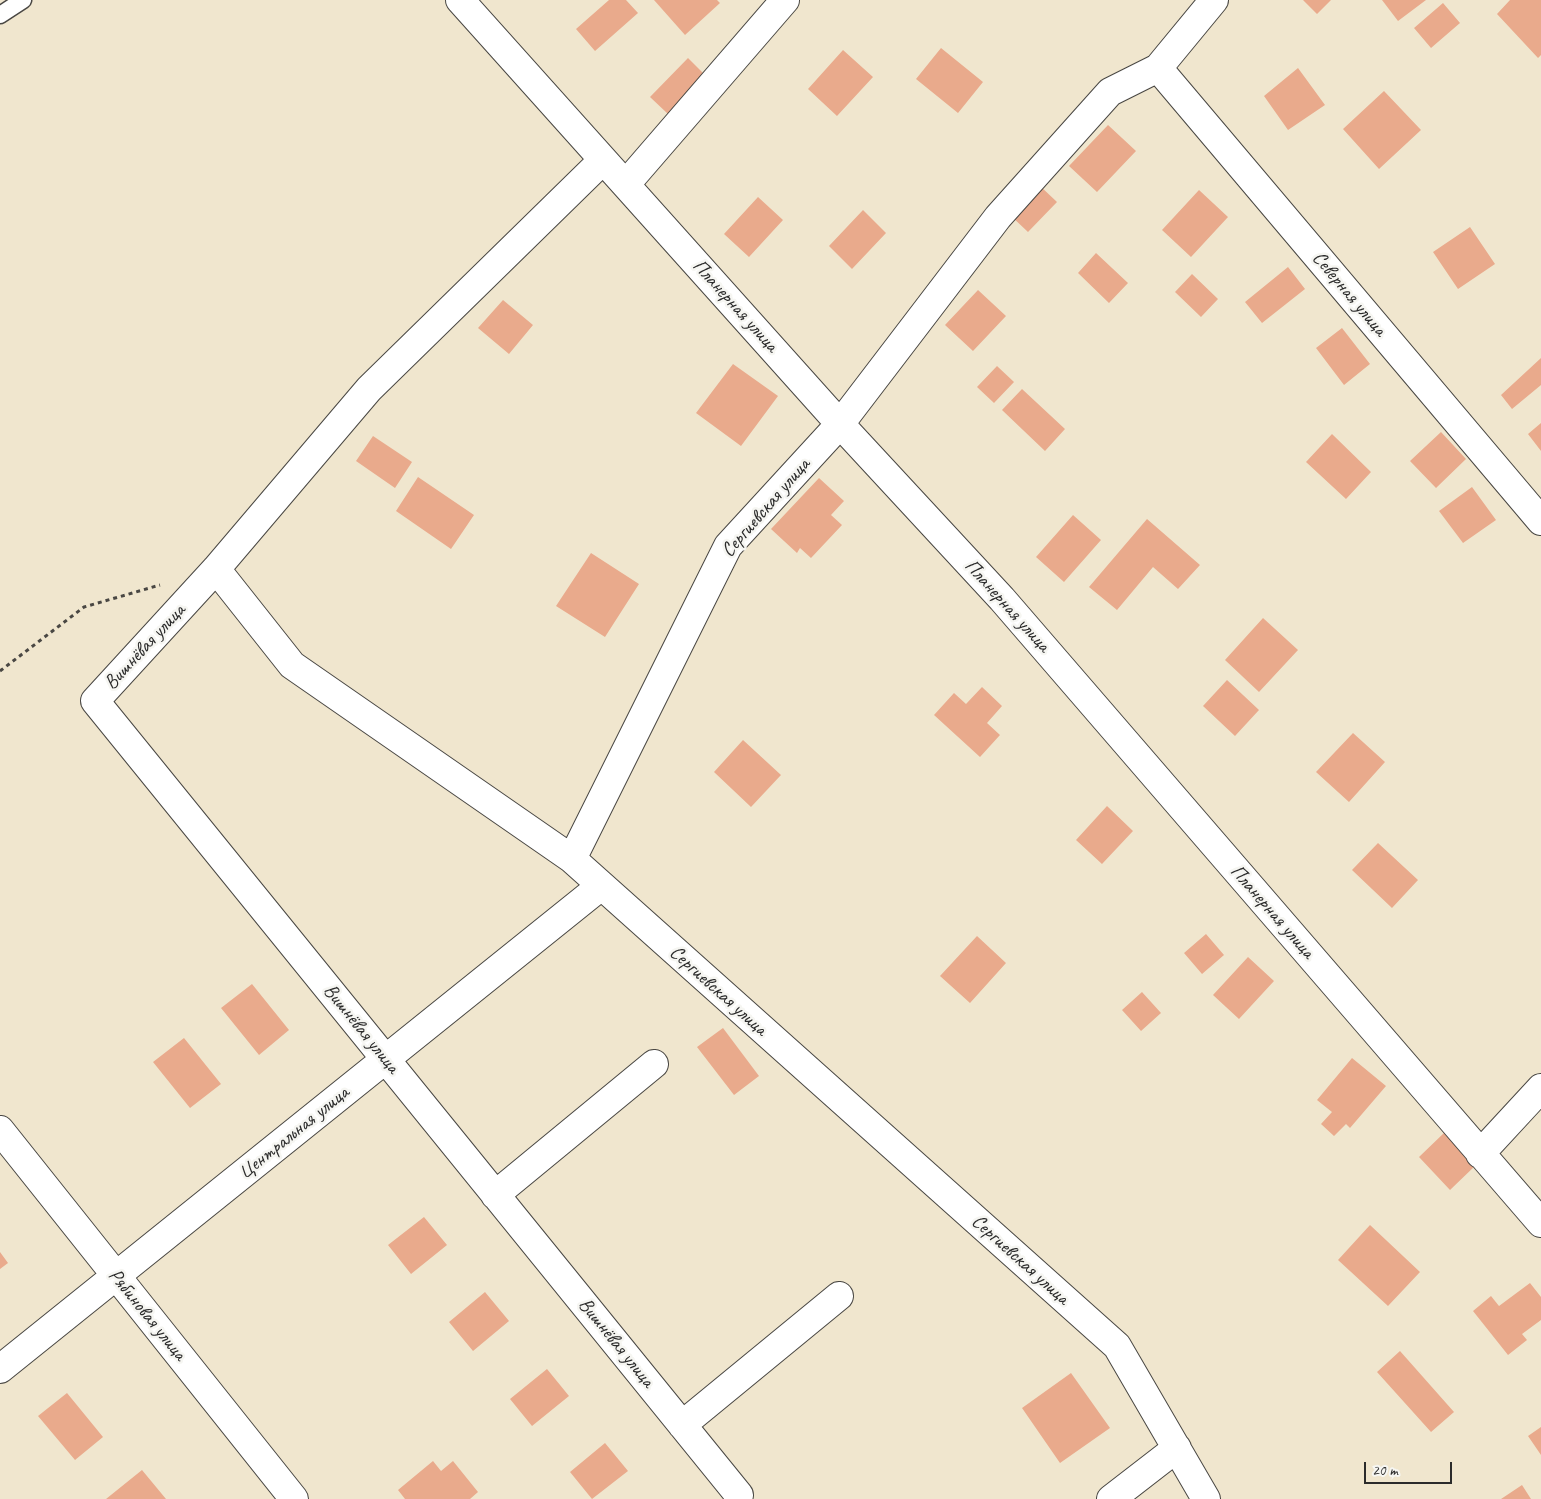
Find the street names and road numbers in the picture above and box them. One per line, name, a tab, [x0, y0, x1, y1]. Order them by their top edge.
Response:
street label: Северная улица	[1307, 247, 1391, 341]
street label: Планерная улица	[687, 255, 783, 357]
street label: Сергиевская улица	[716, 454, 816, 562]
street label: Планерная улица	[959, 555, 1055, 657]
street label: Вишнёвая улица	[99, 599, 191, 695]
street label: Планерная улица	[1225, 860, 1319, 964]
street label: Сергиевская улица	[664, 941, 772, 1041]
street label: Вишнёвая улица	[318, 979, 404, 1079]
street label: Центральная улица	[234, 1081, 354, 1185]
street label: Сергиевская улица	[966, 1210, 1074, 1310]
street label: Рябиновая улица	[103, 1264, 191, 1366]
street label: Вишнёвая улица	[573, 1293, 659, 1393]

